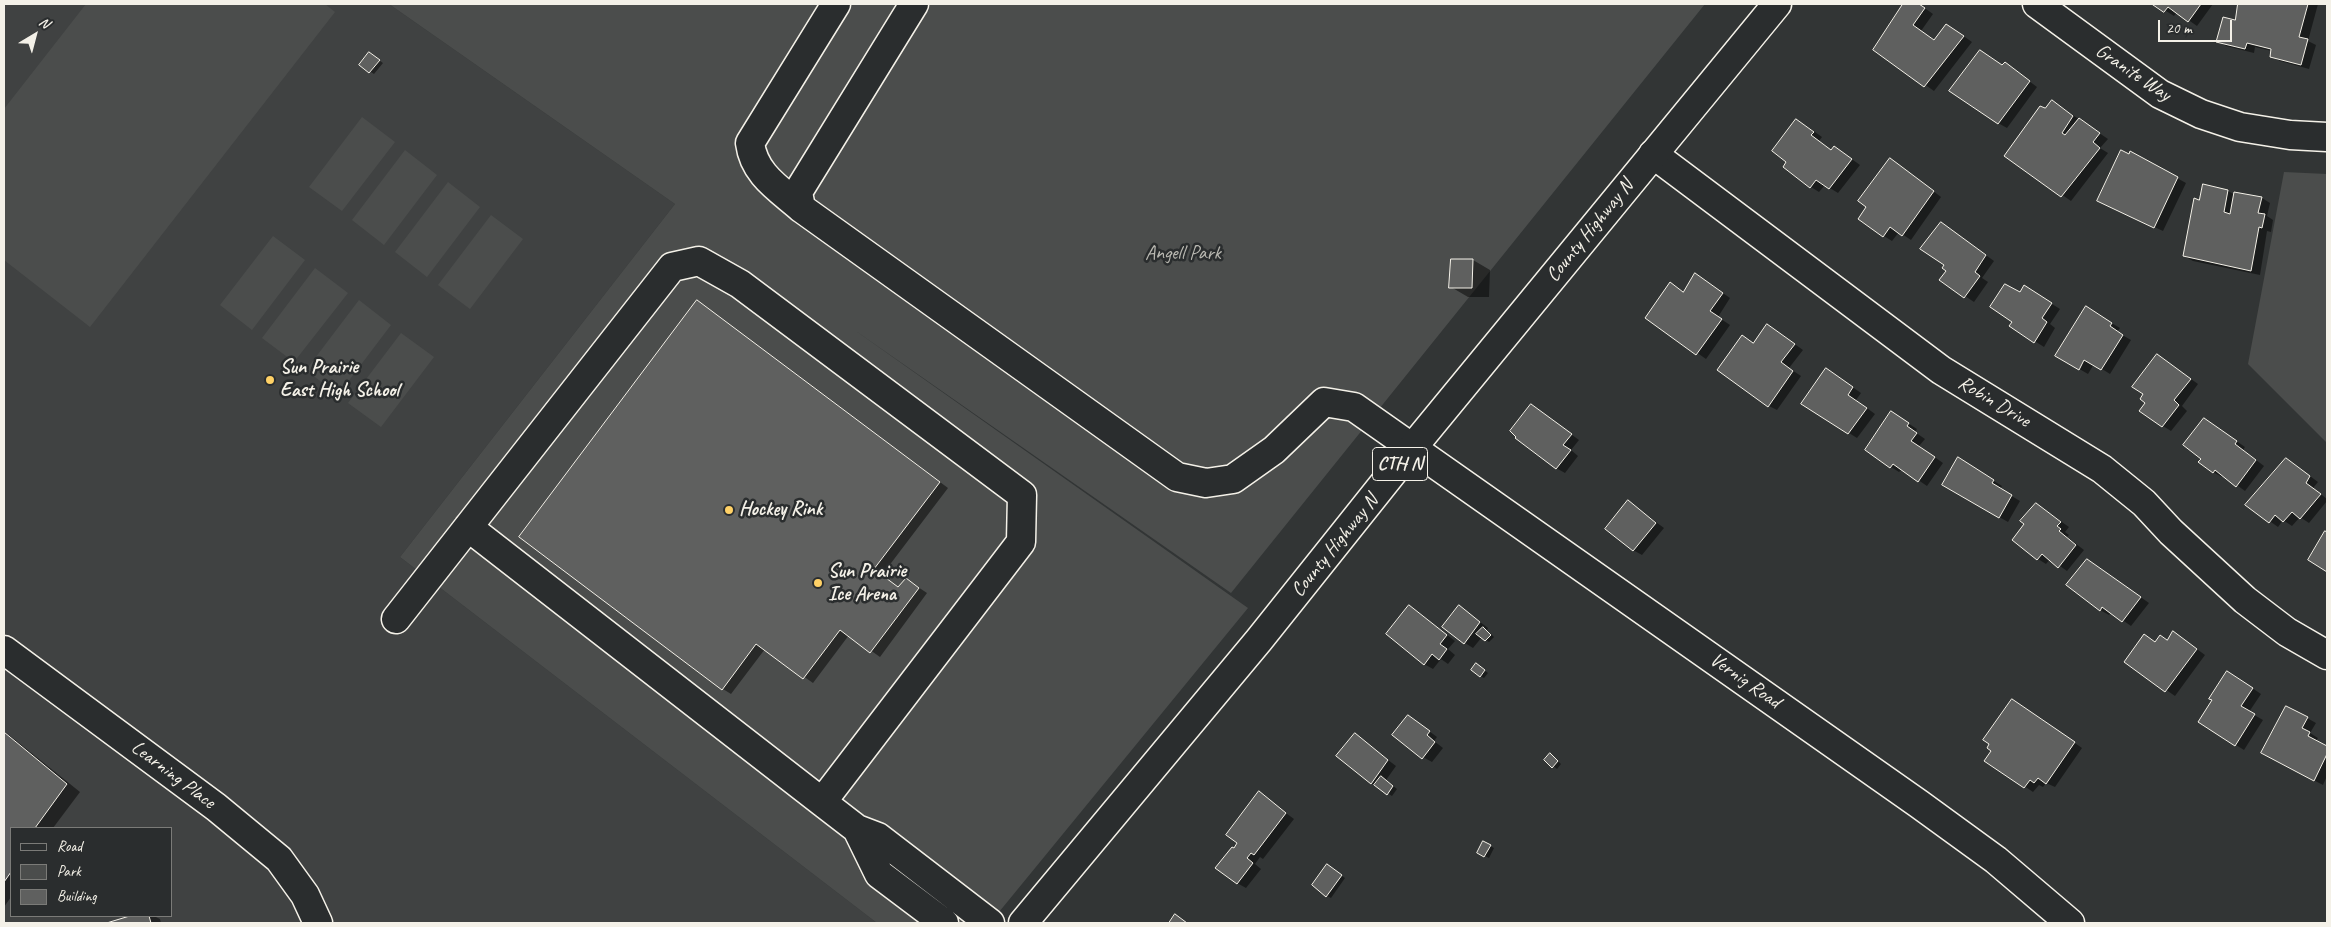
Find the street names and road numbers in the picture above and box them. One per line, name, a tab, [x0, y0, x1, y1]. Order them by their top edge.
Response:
street label: Granite Way	[2091, 39, 2175, 107]
street label: County Highway N	[1541, 175, 1639, 287]
street label: Robin Drive	[1954, 371, 2034, 433]
road number: CTH N	[1372, 448, 1428, 480]
street label: County Highway N	[1286, 490, 1384, 602]
street label: Vernig Road	[1705, 648, 1785, 714]
street label: Learning Place	[126, 736, 220, 814]

